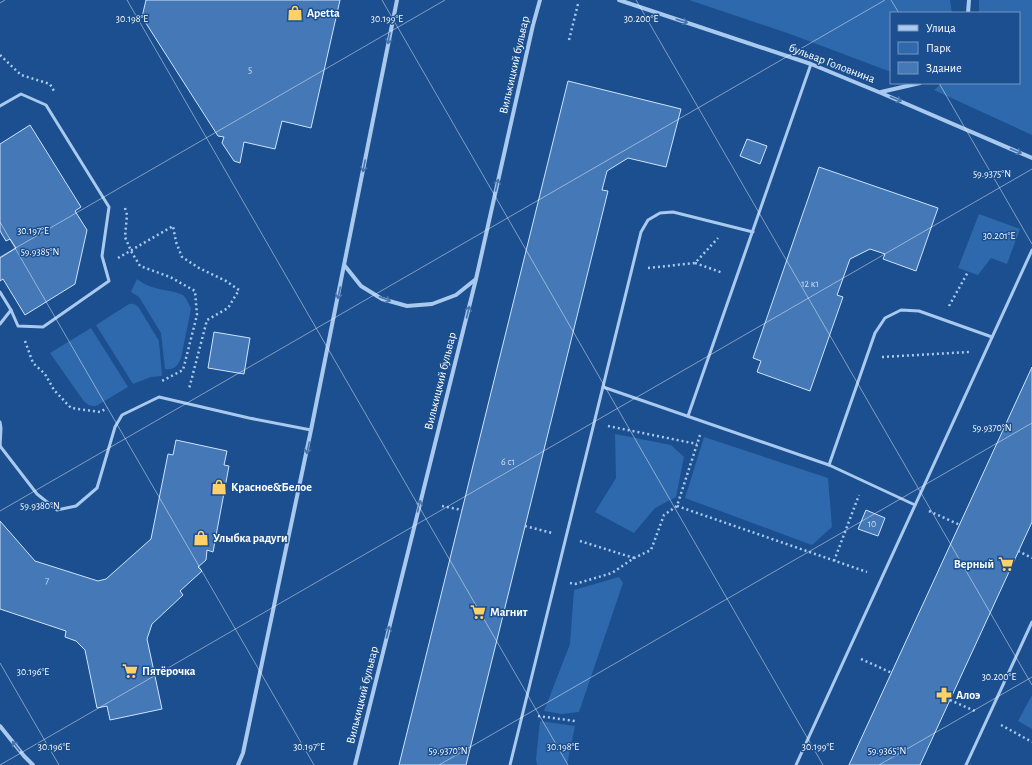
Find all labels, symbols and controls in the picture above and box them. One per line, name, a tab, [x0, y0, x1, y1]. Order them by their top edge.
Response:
shop icon: Apetta	[286, 4, 304, 22]
place label: Apetta	[307, 7, 340, 19]
legend	[890, 12, 1020, 84]
text: 30.198°E	[116, 14, 148, 24]
text: 30.199°E	[371, 14, 403, 24]
text: 30.200°E	[624, 14, 658, 24]
street label: Вилькицкий бульвар	[497, 15, 532, 115]
one-way arrow	[676, 18, 689, 25]
text: Улица	[926, 22, 956, 34]
one-way arrow	[385, 31, 393, 44]
street label: бульвар Головнина	[787, 41, 877, 86]
text: Парк	[926, 42, 951, 54]
text: Здание	[926, 62, 962, 74]
house number: 5	[248, 65, 252, 75]
one-way arrow	[890, 96, 902, 104]
one-way arrow	[1009, 147, 1021, 155]
one-way arrow	[360, 159, 368, 172]
text: 59.9375°N	[973, 169, 1011, 179]
one-way arrow	[494, 179, 501, 192]
text: 30.197°E	[17, 226, 49, 236]
text: 30.201°E	[983, 231, 1016, 241]
text: 59.9385°N	[21, 247, 59, 257]
house number: 12 к1	[801, 279, 819, 289]
one-way arrow	[334, 287, 342, 300]
one-way arrow	[378, 296, 390, 304]
one-way arrow	[464, 306, 472, 319]
street label: Вилькицкий бульвар	[422, 331, 459, 431]
text: 59.9370°N	[972, 423, 1012, 433]
one-way arrow	[303, 441, 311, 454]
house number: 6 с1	[501, 457, 515, 467]
shop icon: Красное&Белое	[210, 478, 228, 496]
place label: Красное&Белое	[231, 481, 312, 493]
one-way arrow	[416, 500, 424, 513]
text: 59.9380°N	[20, 501, 60, 511]
house number: 10	[868, 519, 876, 529]
shop icon: Улыбка радуги	[192, 529, 210, 547]
place label: Улыбка радуги	[213, 532, 288, 545]
supermarket icon: Верный	[997, 555, 1015, 573]
place label: Верный	[954, 558, 994, 570]
house number: 7	[45, 576, 49, 586]
supermarket icon: Магнит	[469, 603, 487, 621]
place label: Магнит	[490, 606, 528, 618]
one-way arrow	[384, 626, 392, 639]
street label: Вилькицкий бульвар	[344, 645, 381, 745]
supermarket icon: Пятёрочка	[121, 662, 139, 680]
place label: Пятёрочка	[142, 665, 196, 677]
text: 30.196°E	[17, 667, 49, 677]
text: 30.200°E	[982, 672, 1016, 682]
pharmacy icon: Алоэ	[935, 686, 953, 704]
place label: Алоэ	[956, 689, 980, 701]
one-way arrow	[12, 741, 20, 752]
text: 30.196°E	[38, 742, 70, 752]
text: 30.197°E	[293, 742, 325, 752]
text: 30.198°E	[547, 742, 579, 752]
text: 30.199°E	[802, 742, 834, 752]
text: 59.9370°N	[428, 746, 468, 756]
text: 59.9365°N	[868, 746, 906, 756]

